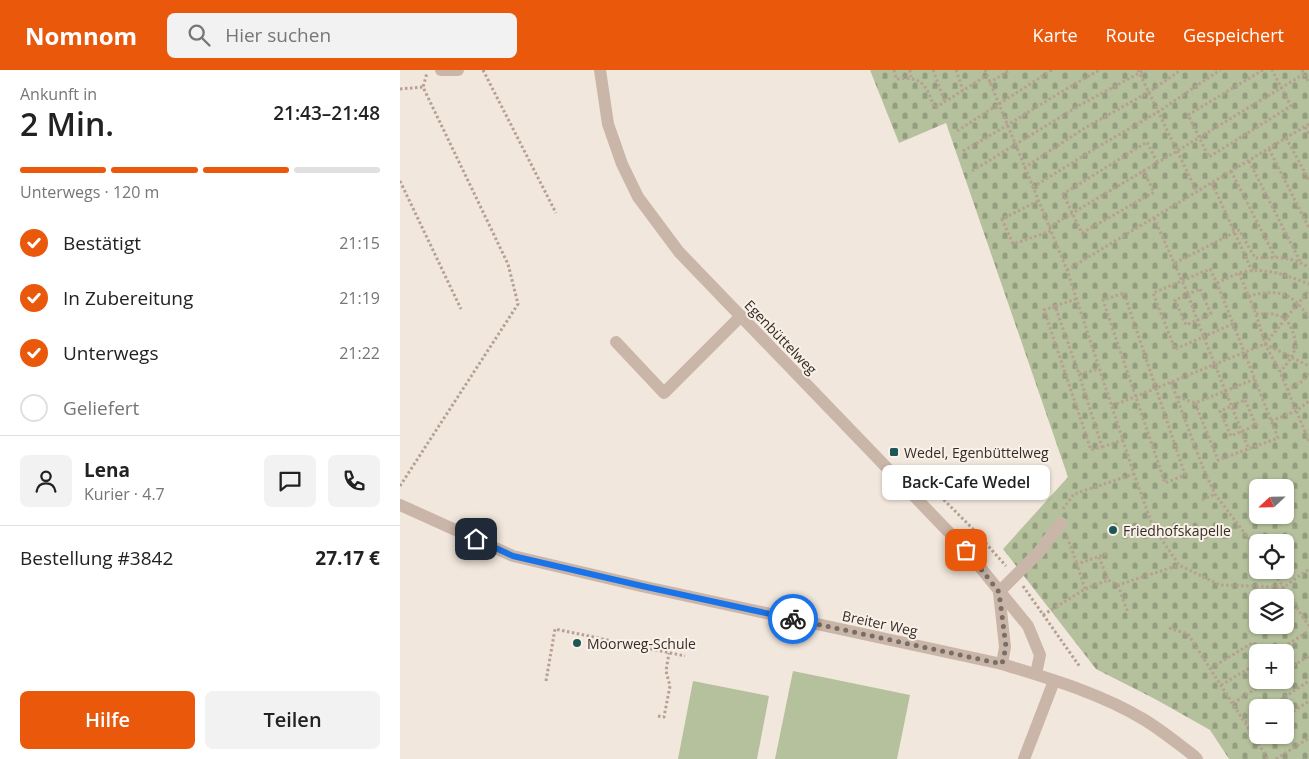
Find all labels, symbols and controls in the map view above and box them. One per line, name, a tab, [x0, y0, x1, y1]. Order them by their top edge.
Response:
search box	[167, 13, 517, 58]
text: Nomnom	[25, 19, 137, 52]
icon: search	[185, 21, 213, 49]
text: Hier suchen	[225, 22, 331, 48]
text: Karte	[1033, 23, 1078, 47]
text: Route	[1106, 23, 1155, 47]
text: Gespeichert	[1183, 23, 1284, 47]
text: Ankunft in	[20, 83, 97, 105]
text: 21:43–21:48	[273, 100, 380, 126]
text: 2 Min.	[20, 102, 114, 145]
text: Unterwegs · 120 m	[20, 181, 159, 203]
icon: check	[20, 229, 48, 257]
text: Bestätigt	[63, 230, 141, 256]
text: 21:15	[339, 232, 380, 254]
icon: check	[20, 284, 48, 312]
text: In Zubereitung	[63, 285, 193, 311]
text: 21:19	[339, 287, 380, 309]
street label: Egenbüttelweg	[741, 296, 822, 379]
icon: check	[20, 339, 48, 367]
text: Unterwegs	[63, 340, 158, 366]
text: 21:22	[339, 342, 380, 364]
text: Geliefert	[63, 395, 139, 421]
place label: Wedel, Egenbüttelweg	[904, 443, 1049, 462]
marker: Wedel, Egenbüttelweg	[888, 446, 900, 458]
button: person	[20, 455, 72, 507]
button: chat	[264, 455, 316, 507]
button: phone	[328, 455, 380, 507]
text: Lena	[84, 457, 130, 483]
callout: Back-Cafe Wedel	[882, 465, 1050, 500]
text: Back-Cafe Wedel	[902, 471, 1030, 493]
north arrow	[1249, 479, 1294, 524]
map controls	[1249, 479, 1294, 744]
text: Kurier · 4.7	[84, 483, 165, 505]
pin	[455, 518, 497, 560]
place label: Friedhofskapelle	[1123, 521, 1231, 540]
marker: Friedhofskapelle	[1107, 524, 1119, 536]
icon: home	[462, 525, 490, 553]
pin	[945, 529, 987, 571]
button: locate	[1249, 534, 1294, 579]
icon: bag	[952, 536, 980, 564]
text: Bestellung #3842	[20, 545, 173, 571]
text: 27.17 €	[315, 545, 380, 571]
button: layers	[1249, 589, 1294, 634]
courier	[768, 594, 818, 644]
icon: bike	[779, 605, 807, 633]
street label: Breiter Weg	[840, 606, 920, 640]
place label: Moorweg-Schule	[587, 634, 696, 653]
marker: Moorweg-Schule	[571, 637, 583, 649]
button: +	[1249, 644, 1294, 689]
button: Hilfe	[20, 691, 195, 749]
button: Teilen	[205, 691, 380, 749]
button: −	[1249, 699, 1294, 744]

